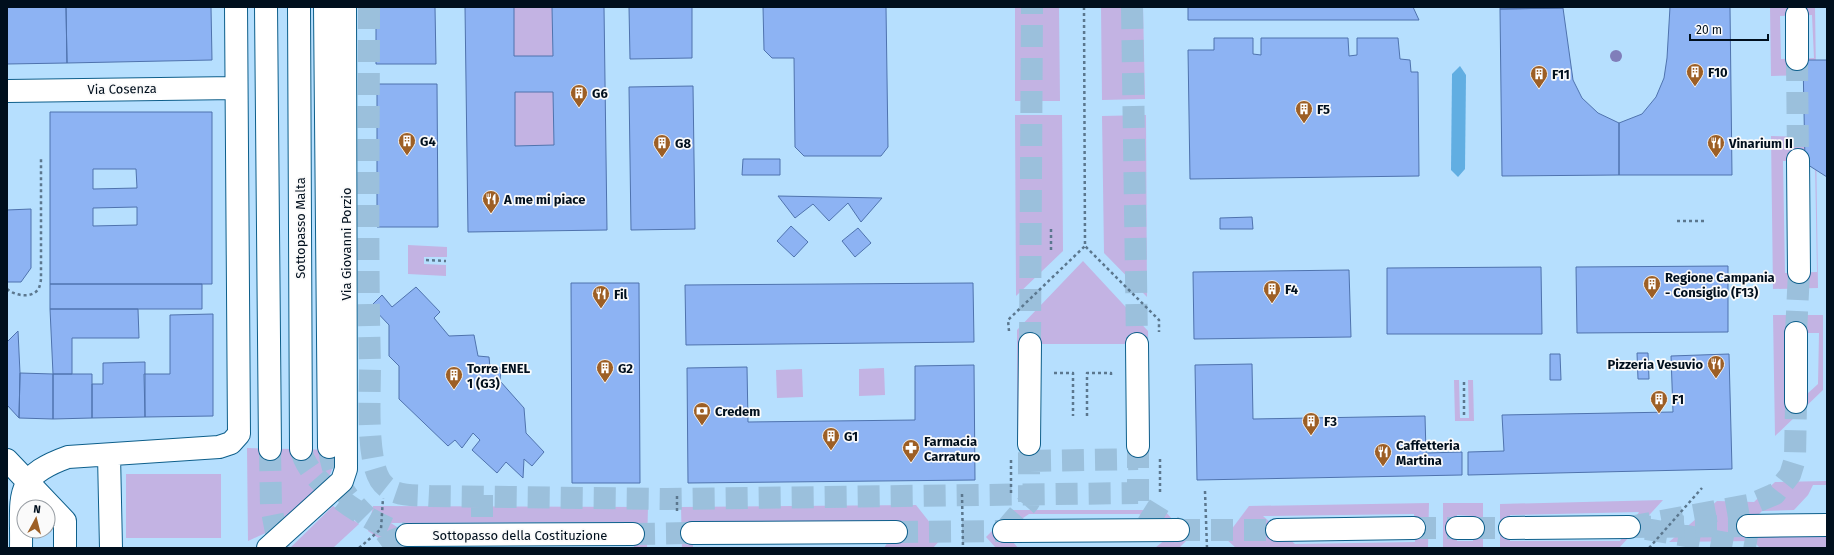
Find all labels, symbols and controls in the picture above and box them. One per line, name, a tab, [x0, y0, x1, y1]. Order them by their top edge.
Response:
scale bar	[1690, 16, 1768, 42]
text: 20 m	[1696, 23, 1722, 37]
building icon: F10	[1685, 62, 1705, 87]
building icon: F11	[1529, 64, 1549, 89]
place label: F10	[1708, 65, 1728, 80]
place label: F11	[1552, 67, 1570, 82]
street label: Via Cosenza	[87, 81, 157, 97]
building icon: G6	[569, 83, 589, 108]
place label: G6	[592, 86, 608, 101]
building icon: F5	[1294, 99, 1314, 124]
place label: F5	[1317, 102, 1330, 117]
building icon: G4	[397, 131, 417, 156]
building icon: G8	[652, 133, 672, 158]
restaurant icon: Vinarium II	[1706, 133, 1726, 158]
place label: G4	[420, 134, 436, 149]
place label: G8	[675, 136, 691, 151]
place label: Vinarium II	[1728, 136, 1793, 151]
street label: Sottopasso Malta	[293, 177, 308, 279]
street label: Via Giovanni Porzio	[339, 187, 354, 301]
restaurant icon: A me mi piace	[481, 189, 501, 214]
place label: A me mi piace	[503, 192, 585, 207]
place label: Regione Campania - Consiglio (F13)	[1665, 270, 1775, 300]
building icon: Regione Campania - Consiglio (F13)	[1642, 274, 1662, 299]
building icon: F4	[1262, 279, 1282, 304]
place label: F4	[1285, 282, 1299, 297]
restaurant icon: Fil	[591, 284, 611, 309]
place label: Fil	[614, 287, 628, 302]
restaurant icon: Pizzeria Vesuvio	[1706, 354, 1726, 379]
place label: Pizzeria Vesuvio	[1608, 357, 1703, 372]
building icon: G2	[595, 358, 615, 383]
place label: Torre ENEL 1 (G3)	[467, 361, 530, 391]
place label: G2	[618, 361, 633, 376]
building icon: Torre ENEL 1 (G3)	[444, 365, 464, 390]
building icon: F1	[1649, 389, 1669, 414]
place label: F1	[1672, 392, 1684, 407]
bank icon: Credem	[692, 401, 712, 426]
place label: Credem	[715, 404, 760, 419]
building icon: F3	[1301, 411, 1321, 436]
place label: F3	[1324, 414, 1337, 429]
building icon: G1	[821, 426, 841, 451]
place label: G1	[844, 429, 858, 444]
place label: Farmacia Carraturo	[924, 434, 981, 464]
pharmacy icon: Farmacia Carraturo	[901, 438, 921, 463]
place label: Caffetteria Martina	[1396, 438, 1460, 468]
restaurant icon: Caffetteria Martina	[1373, 442, 1393, 467]
north arrow	[16, 499, 56, 539]
text: N	[33, 503, 42, 516]
street label: Sottopasso della Costituzione	[433, 528, 607, 543]

